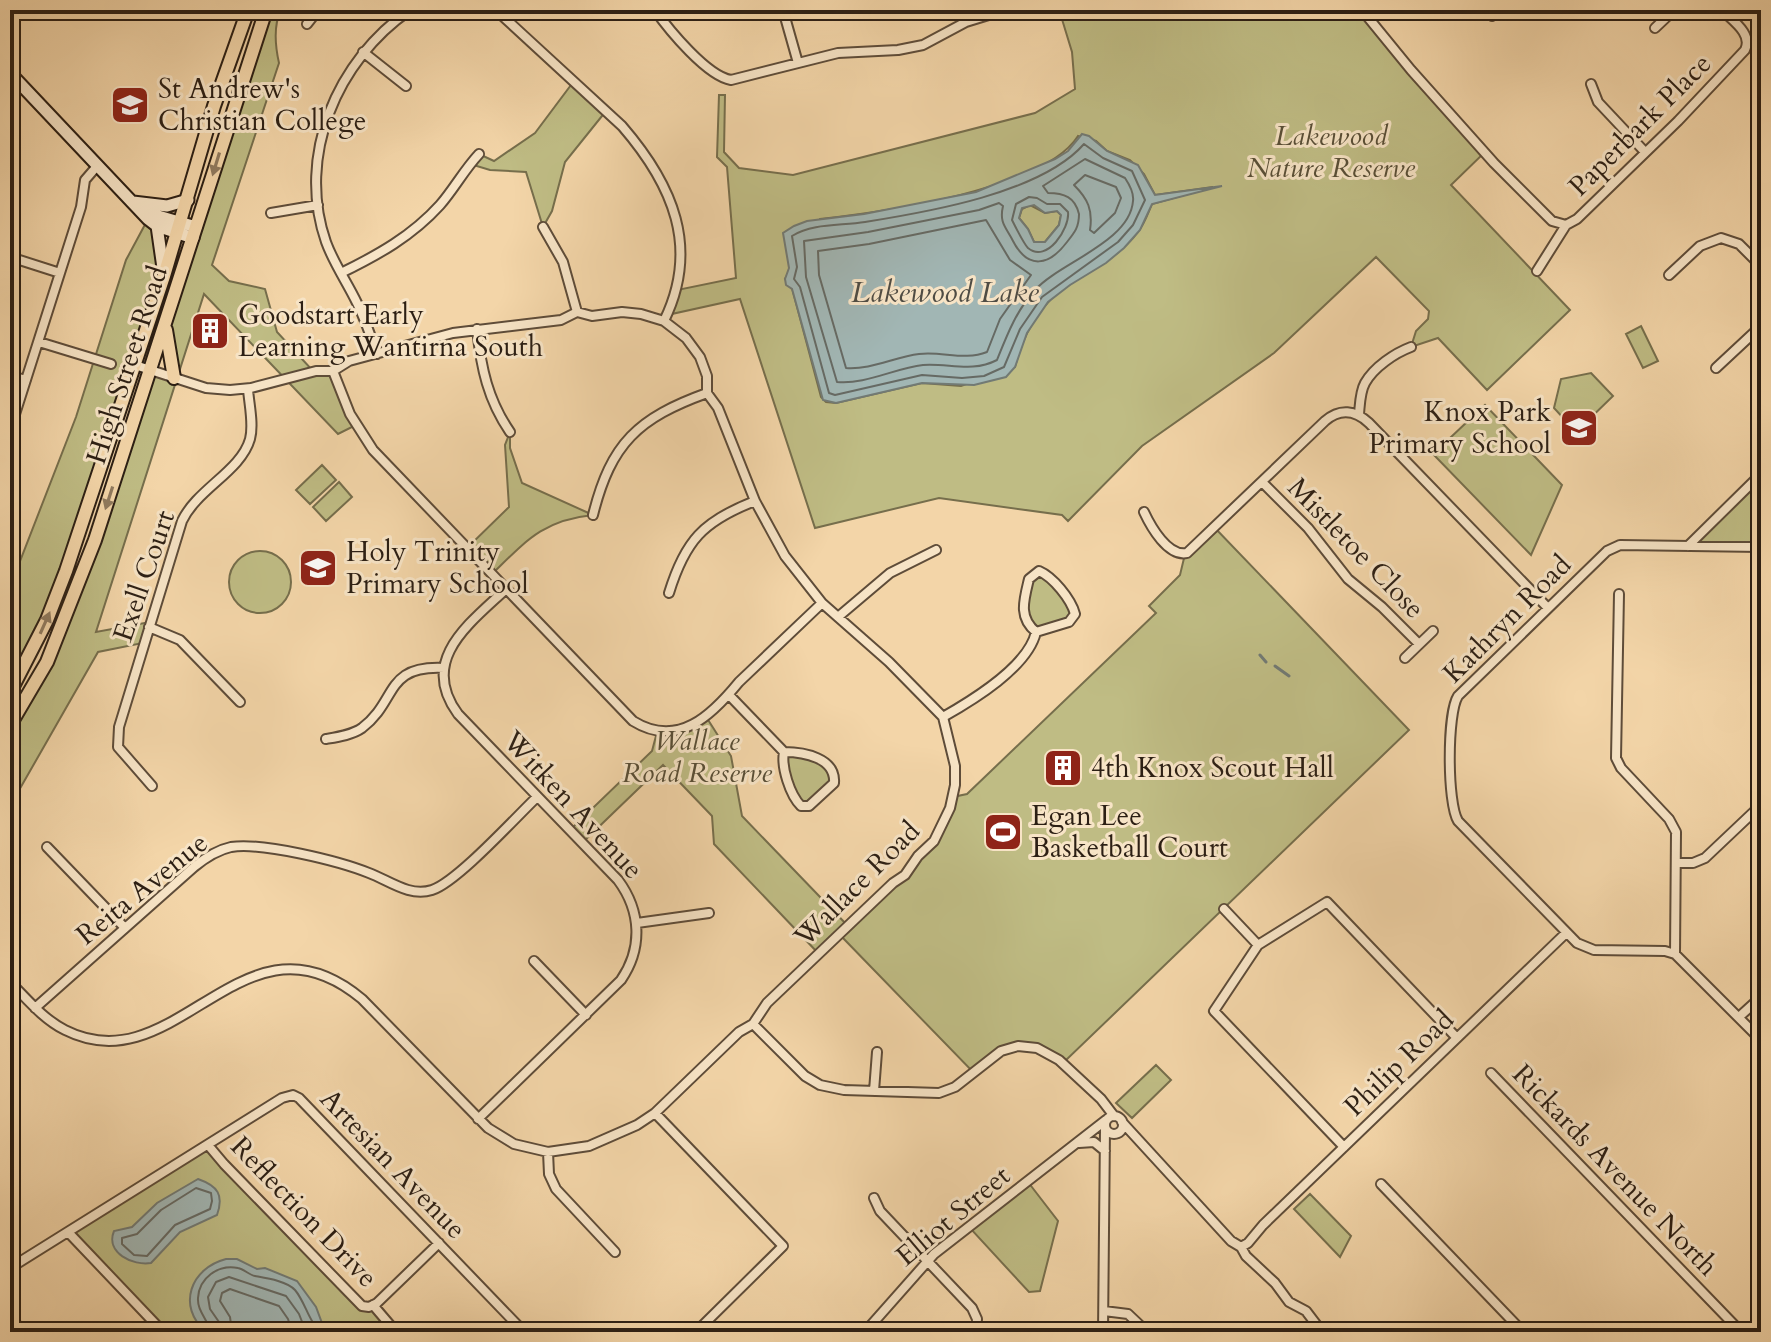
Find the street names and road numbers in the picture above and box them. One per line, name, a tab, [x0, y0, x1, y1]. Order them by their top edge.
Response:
street label: Paperbark Place	[1560, 45, 1720, 205]
street label: High Street Road	[77, 261, 177, 469]
street label: Mistletoe Close	[1279, 469, 1433, 627]
street label: Exell Court	[104, 505, 184, 647]
street label: Kathryn Road	[1434, 546, 1580, 692]
street label: Witken Avenue	[494, 722, 652, 887]
street label: Wallace Road	[785, 813, 928, 956]
street label: Reita Avenue	[68, 824, 216, 954]
street label: Philip Road	[1336, 1001, 1462, 1125]
street label: Rickards Avenue North	[1504, 1056, 1726, 1284]
street label: Artesian Avenue	[312, 1081, 474, 1247]
street label: Reflection Drive	[222, 1128, 386, 1296]
street label: Elliot Street	[888, 1157, 1018, 1275]

